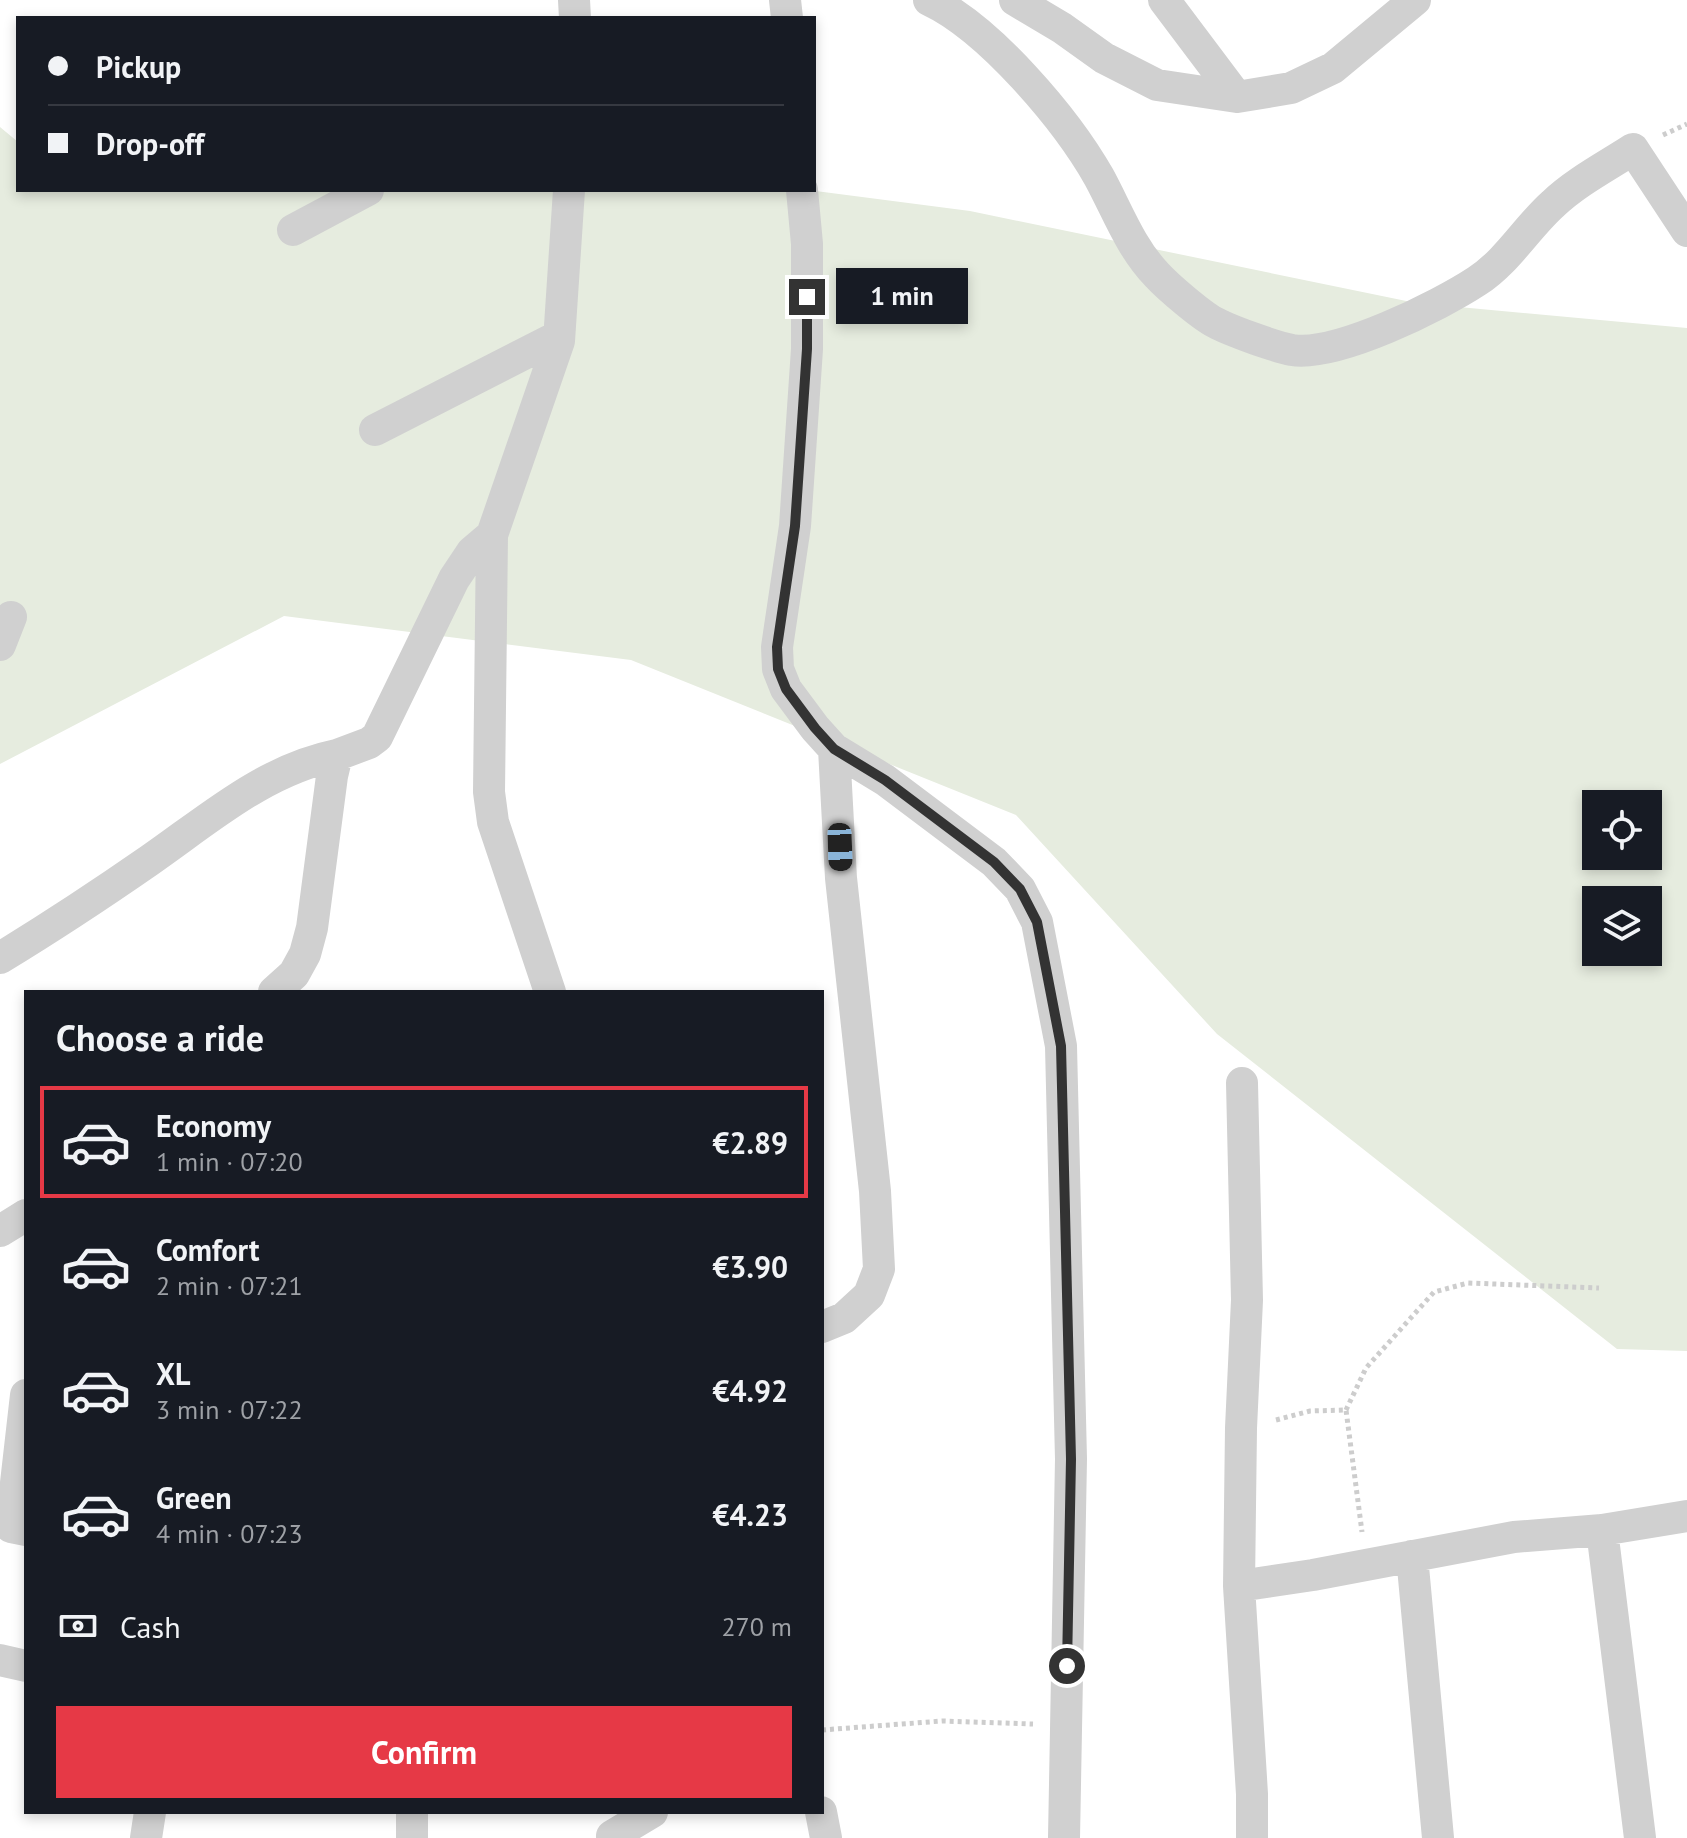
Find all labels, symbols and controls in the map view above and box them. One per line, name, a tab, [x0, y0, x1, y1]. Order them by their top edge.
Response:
text: Pickup	[96, 47, 181, 86]
text: Drop-off	[96, 124, 204, 163]
callout: 1 min	[835, 269, 967, 325]
route end	[789, 279, 825, 315]
text: 1 min	[870, 279, 934, 312]
map controls	[1582, 790, 1662, 966]
button: locate	[1582, 790, 1662, 870]
car	[827, 823, 853, 871]
button: layers	[1582, 886, 1662, 966]
text: Choose a ride	[56, 1014, 264, 1061]
icon: car	[60, 1106, 132, 1178]
text: Economy	[156, 1106, 271, 1145]
text: €2.89	[713, 1123, 788, 1162]
text: 1 min · 07:20	[156, 1145, 303, 1178]
icon: car	[60, 1230, 132, 1302]
text: Comfort	[156, 1230, 259, 1269]
text: €3.90	[713, 1247, 788, 1286]
text: 2 min · 07:21	[156, 1269, 303, 1302]
icon: car	[60, 1354, 132, 1426]
text: XL	[156, 1354, 190, 1393]
text: €4.92	[713, 1371, 788, 1410]
text: 3 min · 07:22	[156, 1393, 303, 1426]
icon: car	[60, 1478, 132, 1550]
text: Green	[156, 1478, 231, 1517]
text: €4.23	[713, 1495, 788, 1534]
text: 4 min · 07:23	[156, 1517, 303, 1550]
icon: cash	[56, 1604, 100, 1648]
text: Cash	[120, 1607, 181, 1646]
text: 270 m	[721, 1610, 792, 1643]
route start	[1049, 1648, 1085, 1684]
button: Confirm	[56, 1706, 792, 1798]

